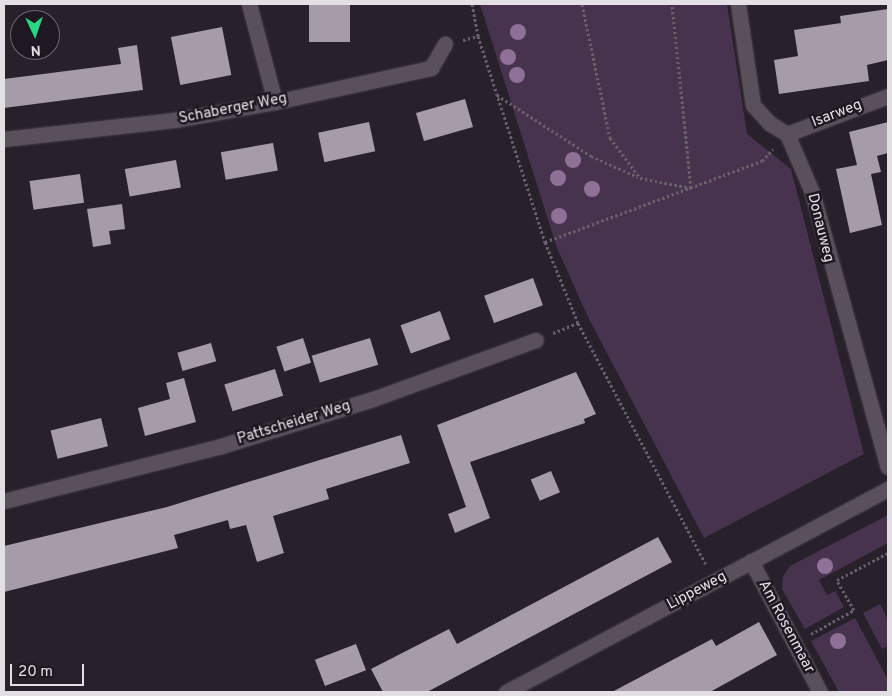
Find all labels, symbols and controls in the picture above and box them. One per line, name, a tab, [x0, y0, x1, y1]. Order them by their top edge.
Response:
north arrow	[10, 10, 60, 60]
text: N	[30, 41, 41, 58]
street label: Schaberger Weg	[177, 90, 289, 128]
street label: Isarweg	[809, 96, 865, 132]
street label: Donauweg	[803, 192, 837, 264]
street label: Pattscheider Weg	[235, 397, 353, 449]
street label: Lippeweg	[664, 568, 730, 614]
street label: Am Rosenmaar	[754, 577, 818, 677]
scale bar	[12, 654, 86, 686]
text: 20 m	[18, 663, 53, 682]

